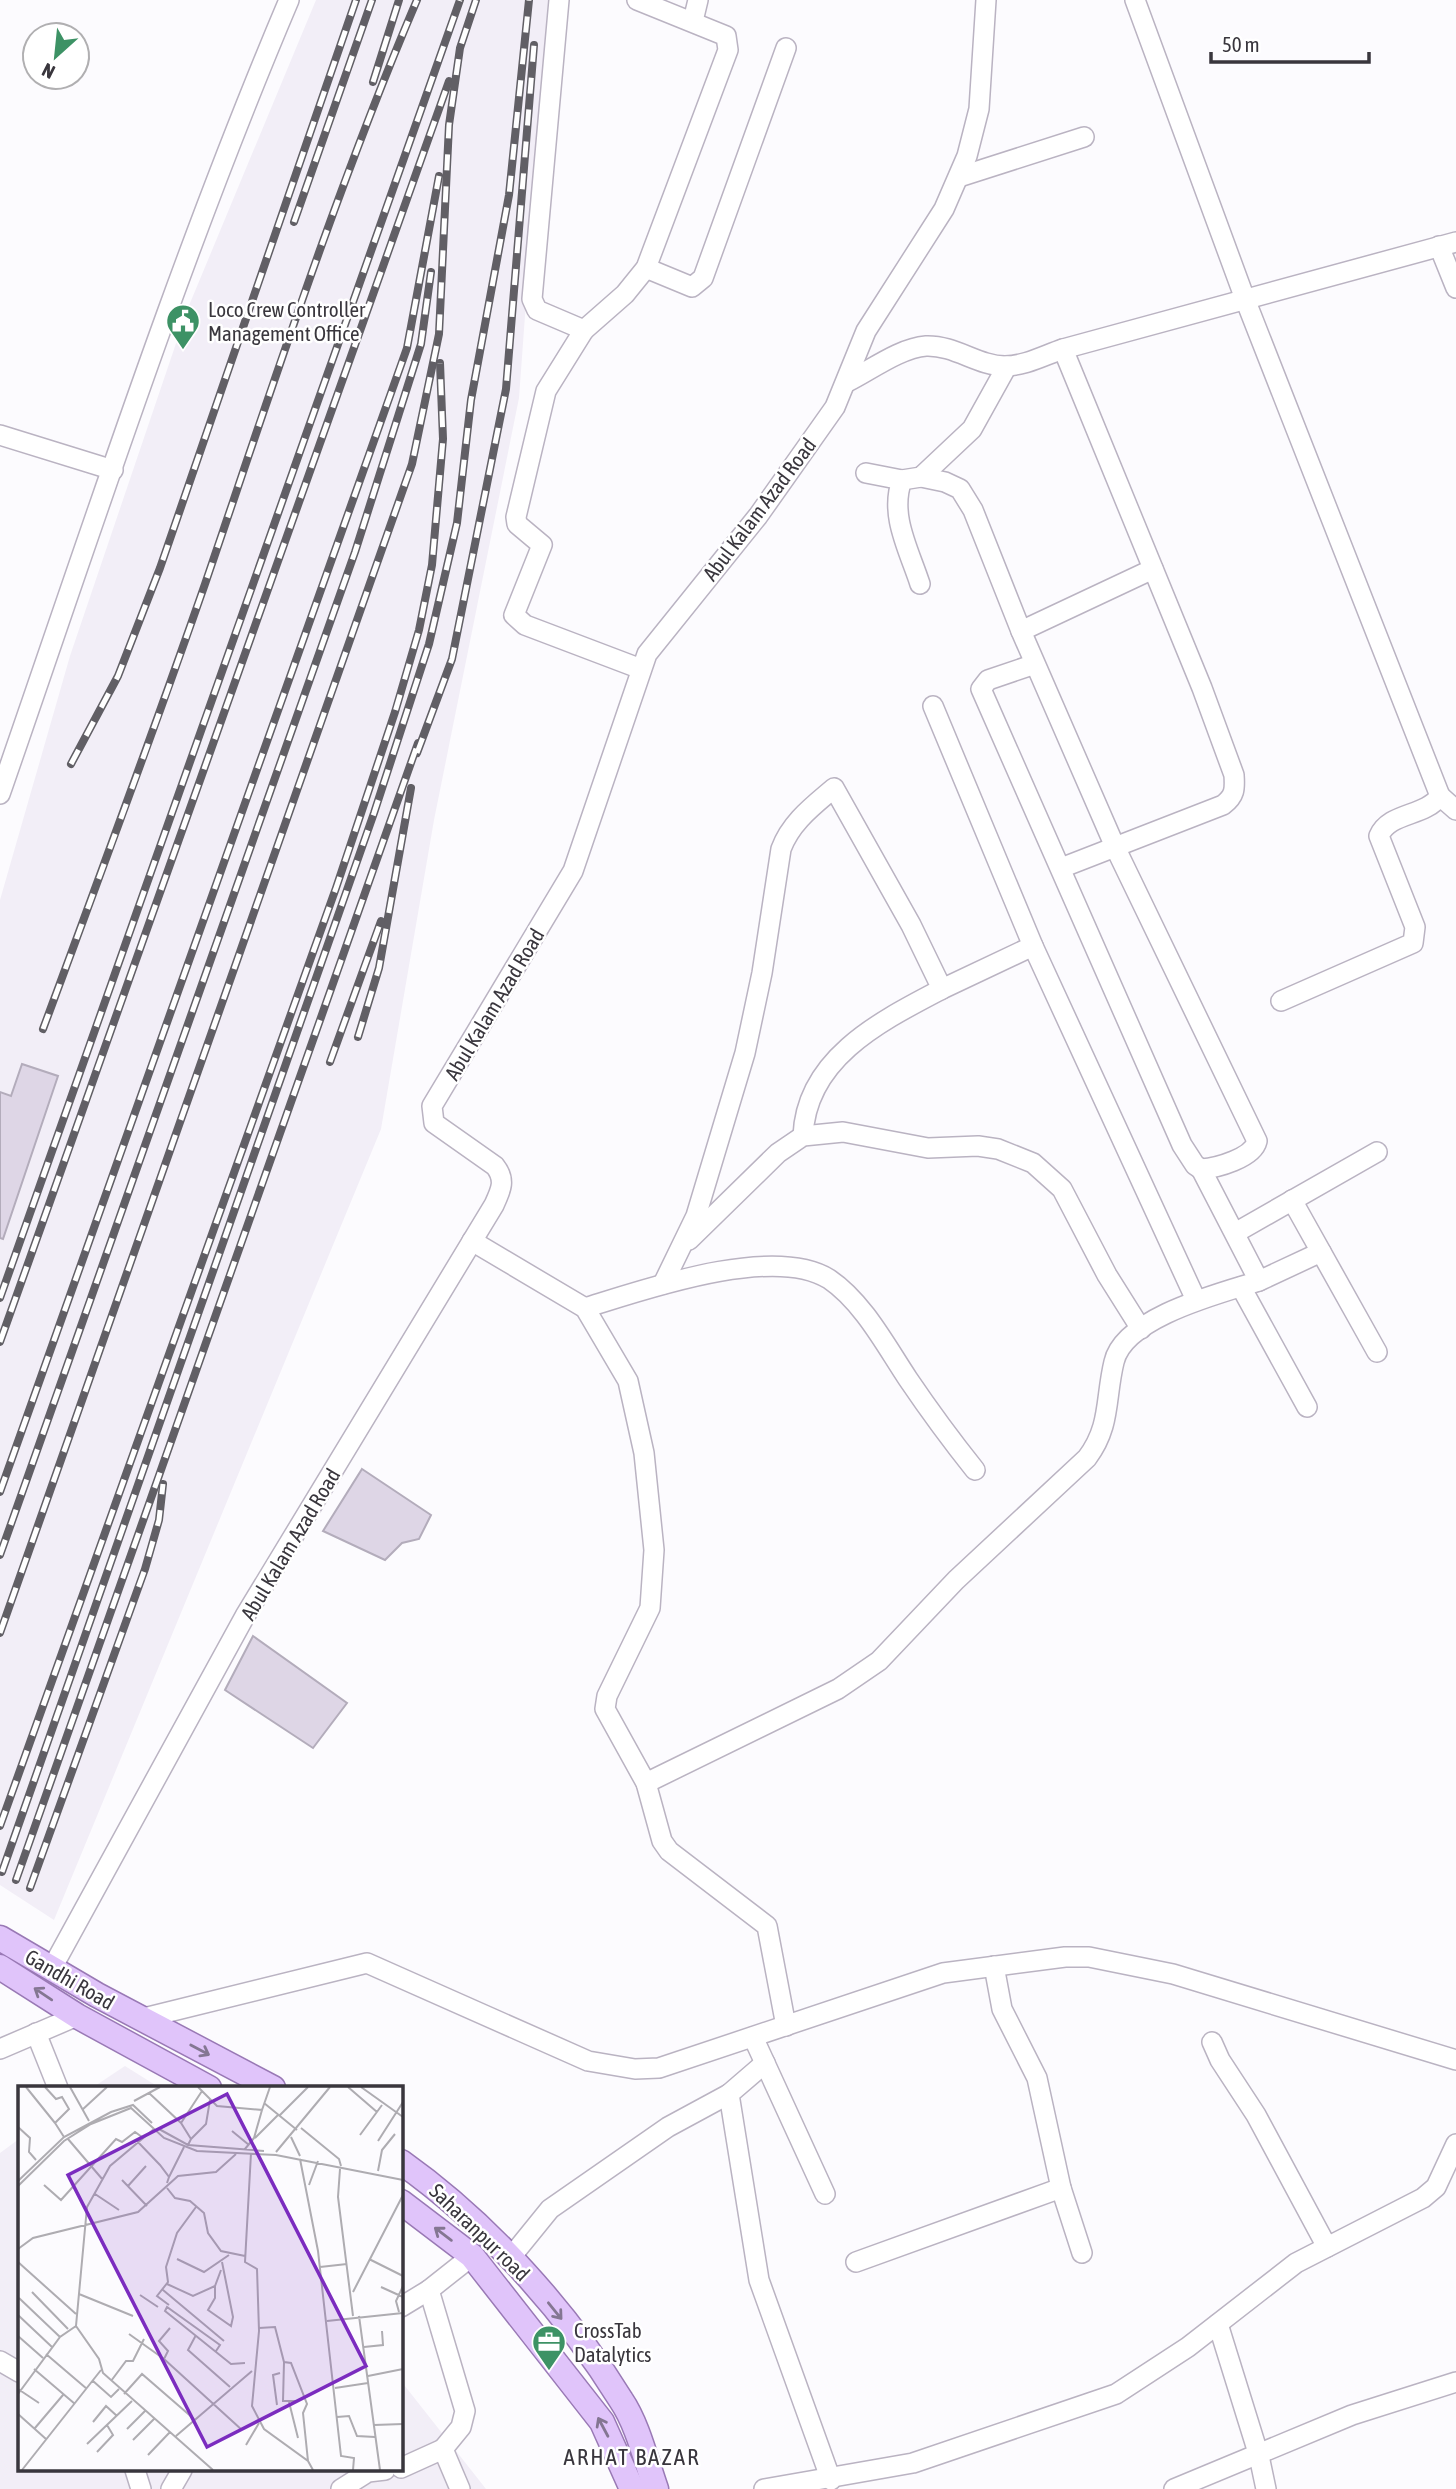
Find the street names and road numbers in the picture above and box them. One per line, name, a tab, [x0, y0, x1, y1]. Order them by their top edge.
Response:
street label: Abul Kalam Azad Road	[698, 433, 820, 585]
street label: Abul Kalam Azad Road	[439, 924, 549, 1084]
street label: Abul Kalam Azad Road	[235, 1464, 345, 1624]
street label: Gandhi Road	[21, 1944, 119, 2014]
street label: Saharanpur road	[425, 2178, 535, 2286]

